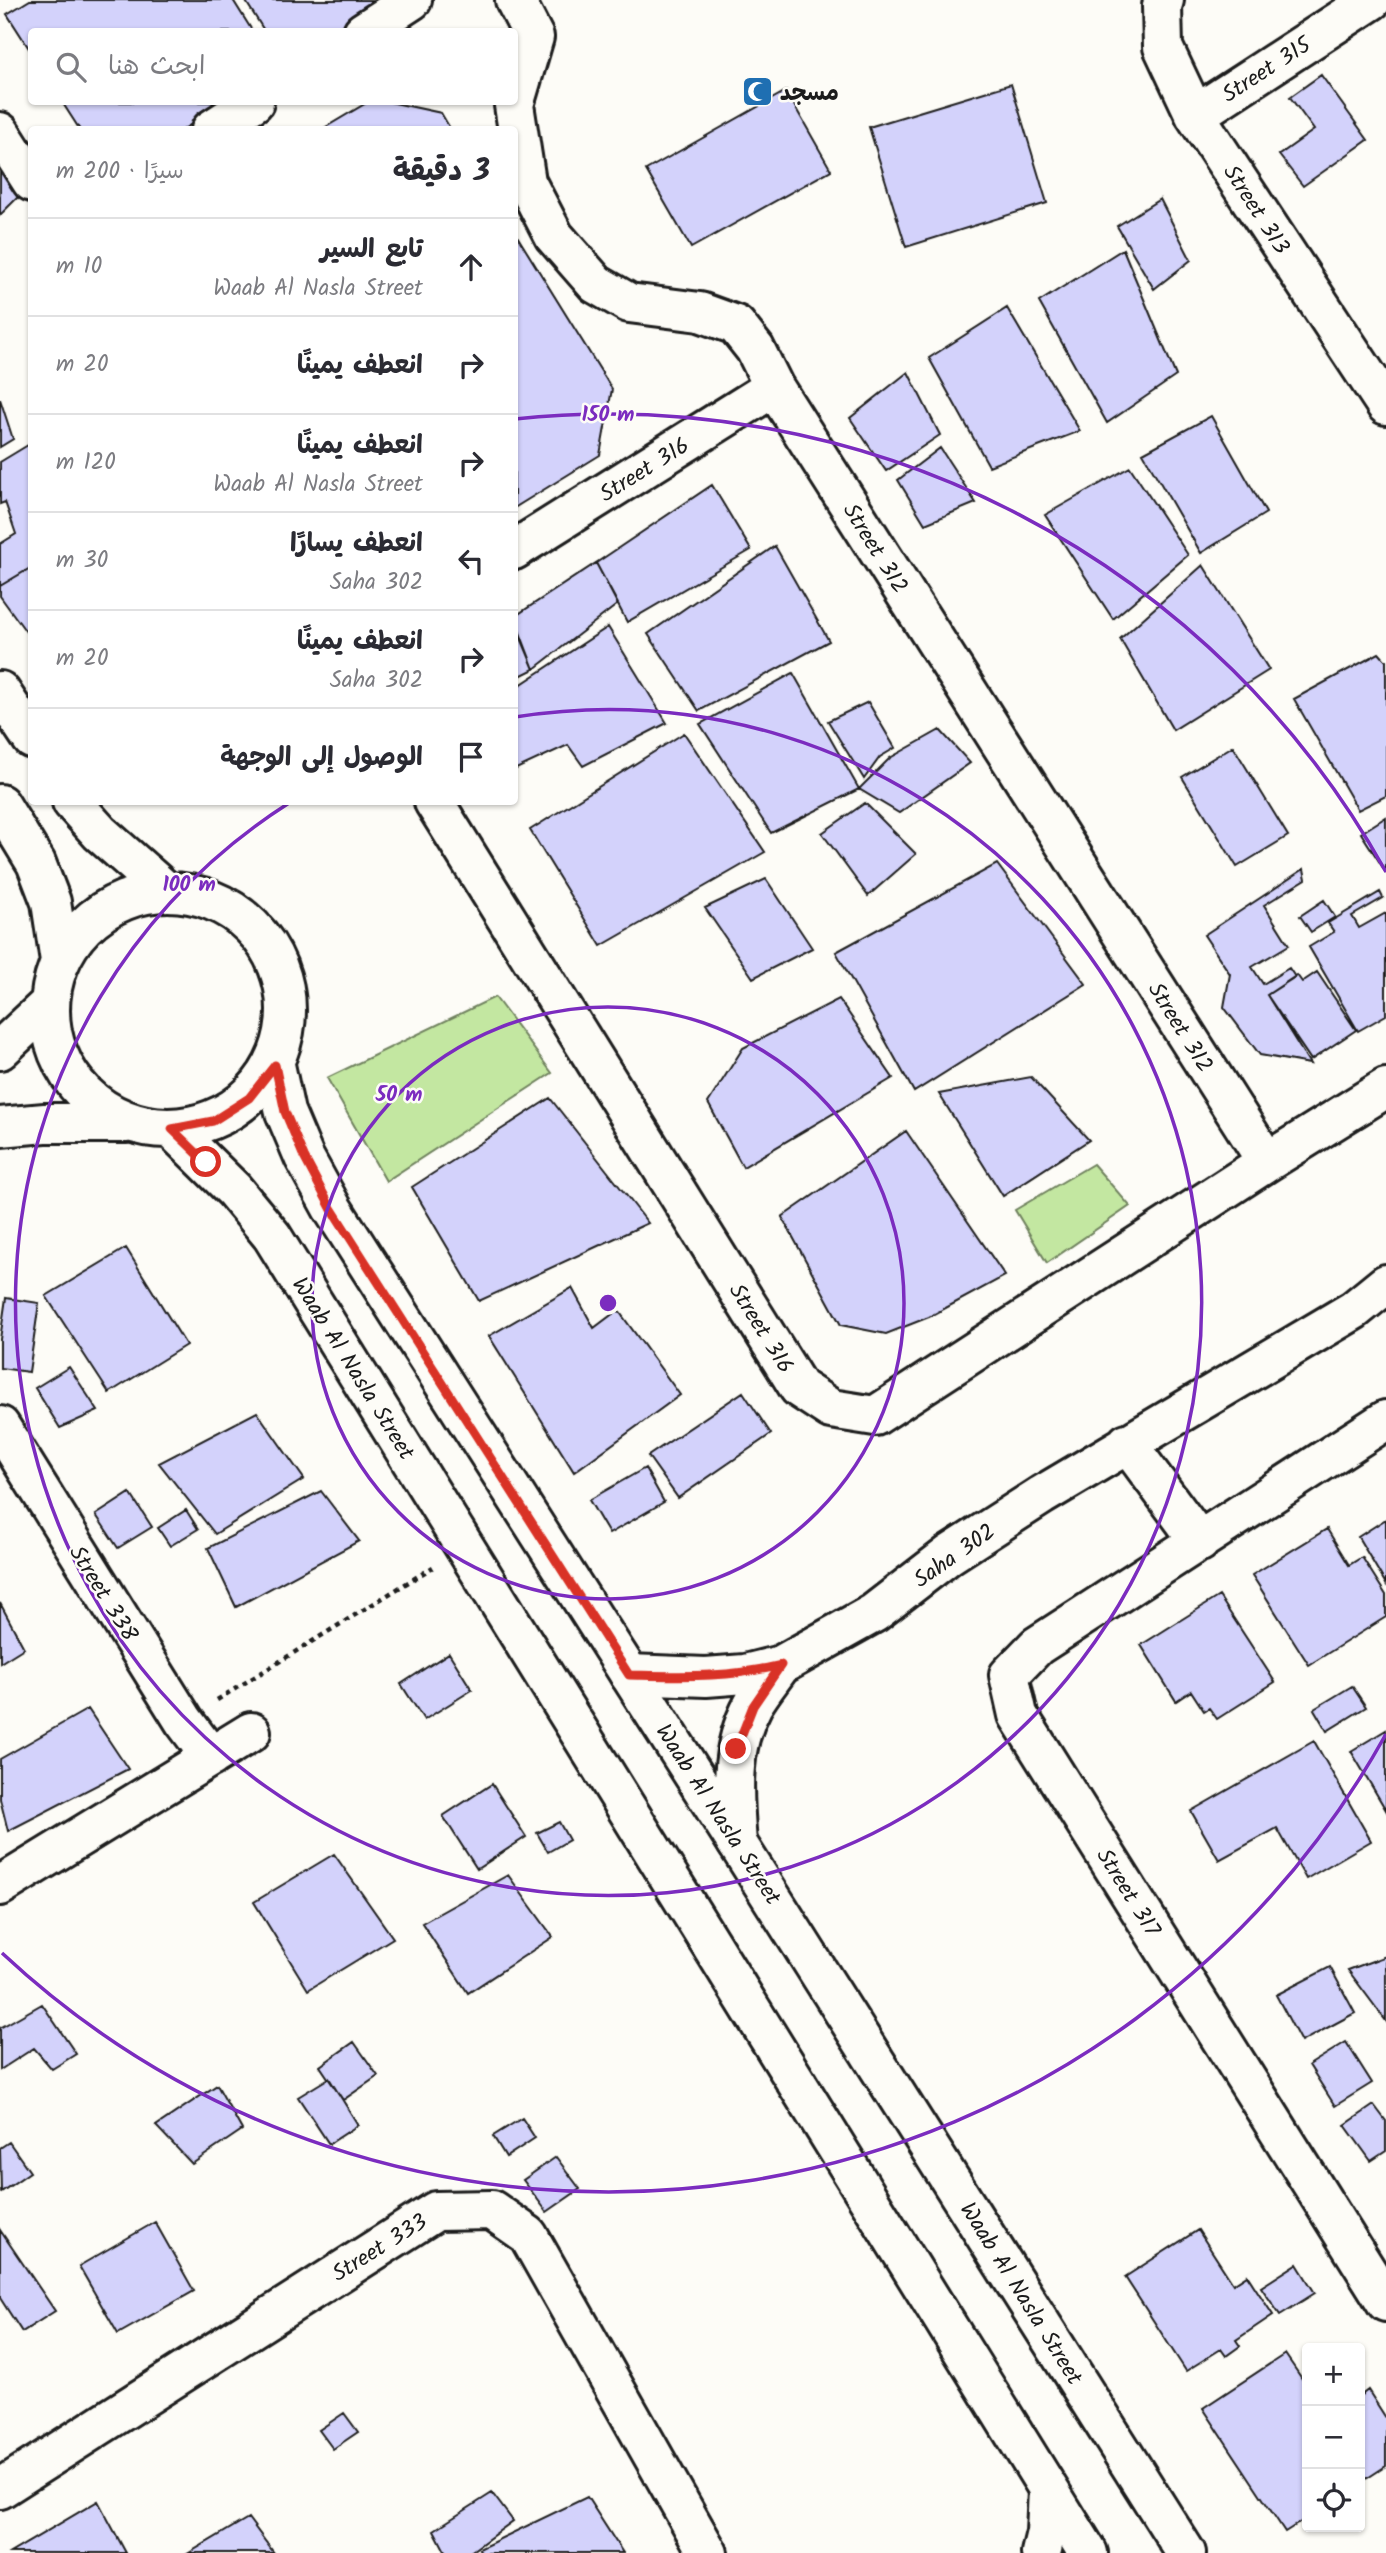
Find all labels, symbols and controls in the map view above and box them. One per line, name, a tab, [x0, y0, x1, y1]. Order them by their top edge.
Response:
street label: Street 315	[1215, 27, 1320, 113]
search box	[28, 28, 518, 105]
text: ابحث هنا	[108, 46, 205, 88]
icon: search	[52, 48, 90, 86]
mosque icon: مسجد	[740, 75, 774, 109]
place label: مسجد	[780, 76, 839, 112]
text: 3 دقيقة	[393, 148, 490, 196]
text: سيرًا · 200 m	[56, 154, 184, 190]
street label: Street 313	[1213, 158, 1298, 262]
text: تابع السير	[320, 229, 423, 271]
icon: ahead	[452, 248, 490, 286]
text: 10 m	[56, 249, 102, 285]
text: Waab Al Nasla Street	[213, 271, 423, 307]
text: انعطف يمينًا	[297, 345, 423, 387]
icon: right	[452, 346, 490, 384]
text: 20 m	[56, 347, 108, 383]
text: 150 m	[581, 399, 635, 432]
text: انعطف يمينًا	[297, 425, 423, 467]
street label: Street 316	[593, 429, 697, 513]
icon: right	[452, 444, 490, 482]
text: 120 m	[56, 445, 116, 481]
text: Waab Al Nasla Street	[213, 467, 423, 503]
street label: Street 312	[832, 497, 916, 602]
text: انعطف يسارًا	[290, 523, 423, 565]
icon: left	[452, 542, 490, 580]
text: 30 m	[56, 543, 108, 579]
text: Saha 302	[330, 565, 423, 601]
text: انعطف يمينًا	[297, 621, 423, 663]
icon: right	[452, 640, 490, 678]
text: 20 m	[56, 641, 108, 677]
text: Saha 302	[330, 663, 423, 699]
text: الوصول إلى الوجهة	[220, 737, 423, 779]
icon: arrive	[452, 738, 490, 776]
text: 100 m	[162, 869, 216, 902]
street label: Street 312	[1137, 976, 1221, 1081]
text: 50 m	[375, 1079, 422, 1112]
route start	[190, 1146, 221, 1177]
street label: Waab Al Nasla Street	[281, 1271, 424, 1468]
street label: Street 316	[718, 1277, 802, 1381]
centre of rings	[596, 1291, 620, 1315]
street label: Saha 302	[907, 1515, 1004, 1598]
street label: Street 338	[59, 1539, 146, 1649]
street label: Waab Al Nasla Street	[645, 1717, 790, 1914]
route end	[720, 1733, 751, 1764]
street label: Street 317	[1086, 1842, 1169, 1946]
street label: Waab Al Nasla Street	[949, 2196, 1092, 2393]
street label: Street 333	[325, 2205, 435, 2292]
map controls	[1302, 2343, 1365, 2532]
button: +	[1302, 2343, 1365, 2406]
button: −	[1302, 2406, 1365, 2469]
button: locate	[1302, 2469, 1365, 2532]

